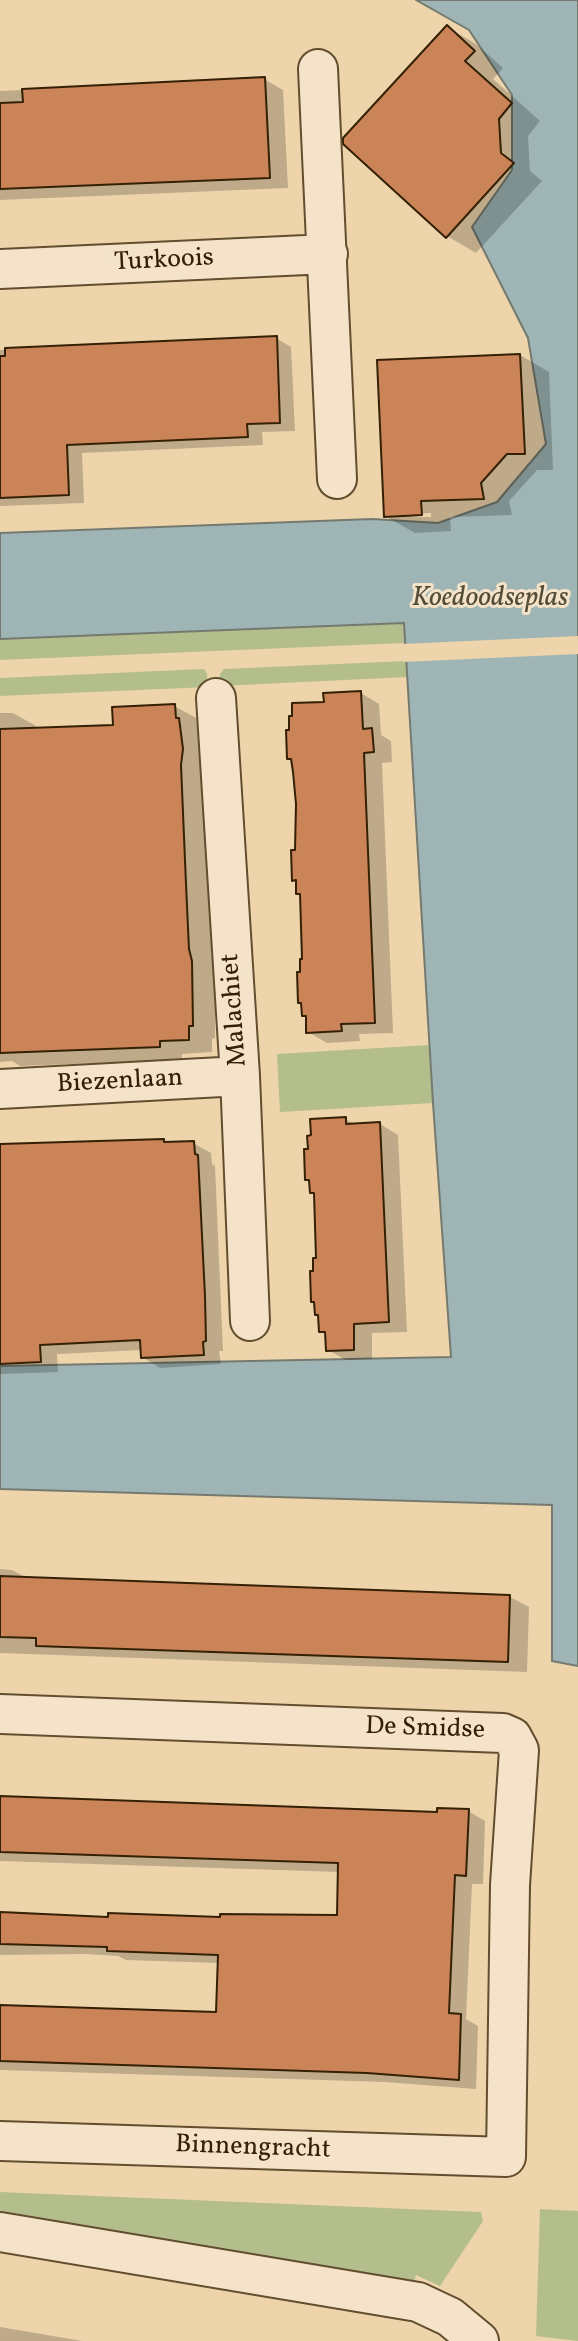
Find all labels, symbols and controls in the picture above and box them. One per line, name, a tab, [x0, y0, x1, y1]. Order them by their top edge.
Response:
street label: Turkoois	[113, 244, 215, 280]
water label: Koedoodseplas	[412, 583, 568, 617]
street label: Malachiet	[216, 952, 256, 1068]
street label: Biezenlaan	[56, 1064, 184, 1102]
street label: De Smidse	[365, 1712, 485, 1748]
street label: Binnengracht	[175, 2131, 331, 2167]

